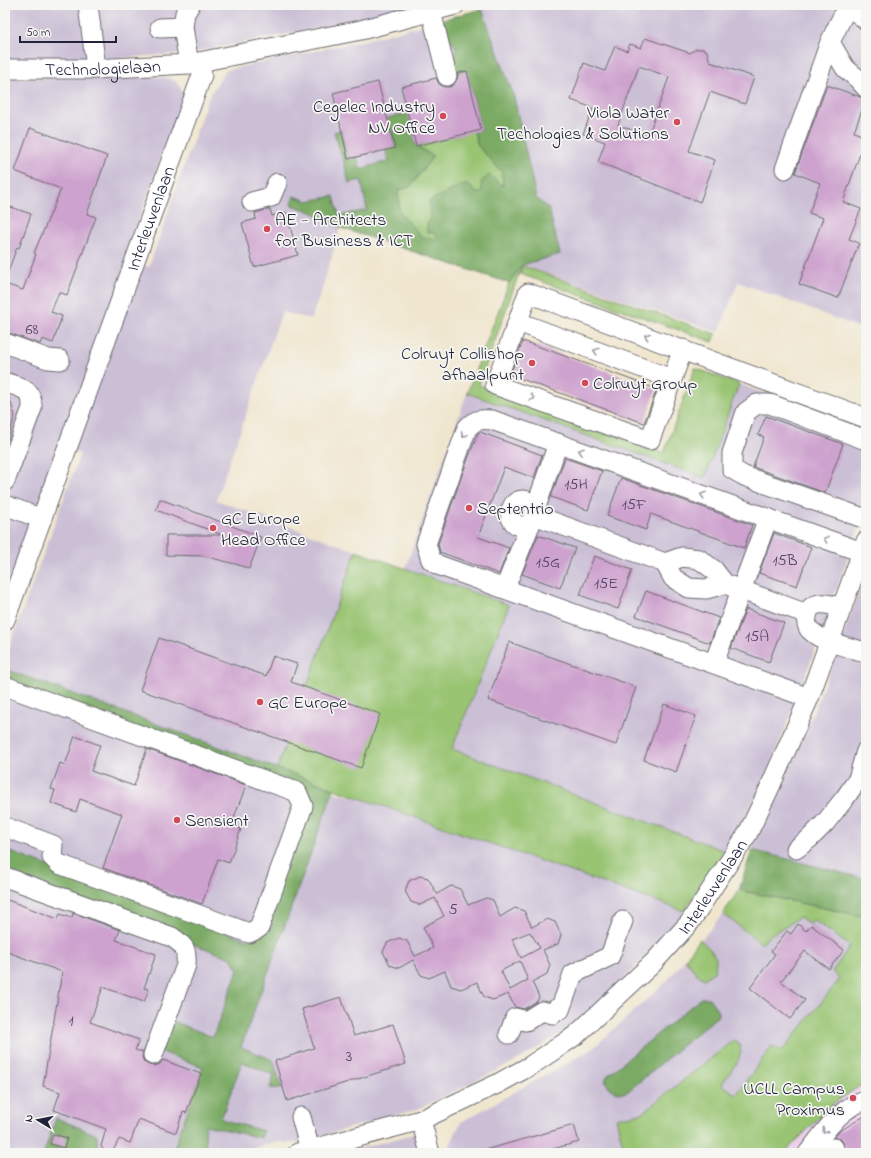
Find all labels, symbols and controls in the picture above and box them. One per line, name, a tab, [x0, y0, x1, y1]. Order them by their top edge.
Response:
scale bar	[20, 18, 116, 44]
text: 50 m	[26, 24, 50, 42]
street label: Technologielaan	[45, 54, 162, 84]
place label: Cegelec Industry NV Office	[313, 95, 436, 142]
place label: Viola Water Techologies & Solutions	[497, 101, 669, 149]
marker: Cegelec Industry NV Office	[438, 111, 448, 121]
marker: Viola Water Techologies & Solutions	[672, 117, 682, 127]
street label: Interleuvenlaan	[121, 163, 183, 275]
place label: AE - Architects for Business & ICT	[275, 208, 413, 255]
marker: AE - Architects for Business & ICT	[262, 224, 272, 234]
house number: 68	[25, 318, 39, 342]
one-way arrow	[643, 332, 650, 341]
place label: Colruyt Collishop afhaalpunt	[401, 342, 524, 389]
one-way arrow	[593, 347, 600, 356]
marker: Colruyt Collishop afhaalpunt	[527, 358, 537, 368]
place label: Colruyt Group	[593, 372, 698, 398]
marker: Colruyt Group	[580, 378, 590, 388]
one-way arrow	[529, 393, 536, 402]
one-way arrow	[461, 432, 469, 439]
one-way arrow	[577, 448, 584, 456]
house number: 15H	[564, 473, 588, 497]
one-way arrow	[700, 491, 707, 499]
house number: 15F	[622, 493, 647, 517]
place label: Septentrio	[477, 497, 554, 523]
marker: Septentrio	[464, 503, 474, 513]
place label: GC Europe Head Office	[221, 507, 306, 554]
marker: GC Europe Head Office	[208, 523, 218, 533]
one-way arrow	[822, 535, 829, 543]
house number: 15B	[772, 549, 798, 573]
house number: 15G	[536, 551, 560, 575]
house number: 15E	[594, 572, 618, 596]
house number: 15A	[745, 625, 769, 649]
place label: GC Europe	[268, 691, 348, 717]
marker: GC Europe	[255, 697, 265, 707]
place label: Sensient	[185, 809, 249, 835]
marker: Sensient	[172, 815, 182, 825]
street label: Interleuvenlaan	[673, 835, 756, 942]
house number: 5	[448, 898, 458, 922]
house number: 1	[68, 1009, 74, 1033]
house number: 3	[346, 1045, 352, 1069]
place label: UCLL Campus Proximus	[743, 1077, 845, 1124]
marker: UCLL Campus Proximus	[848, 1093, 858, 1103]
north arrow	[18, 1100, 58, 1140]
text: N	[21, 1113, 38, 1123]
one-way arrow	[822, 1127, 829, 1134]

